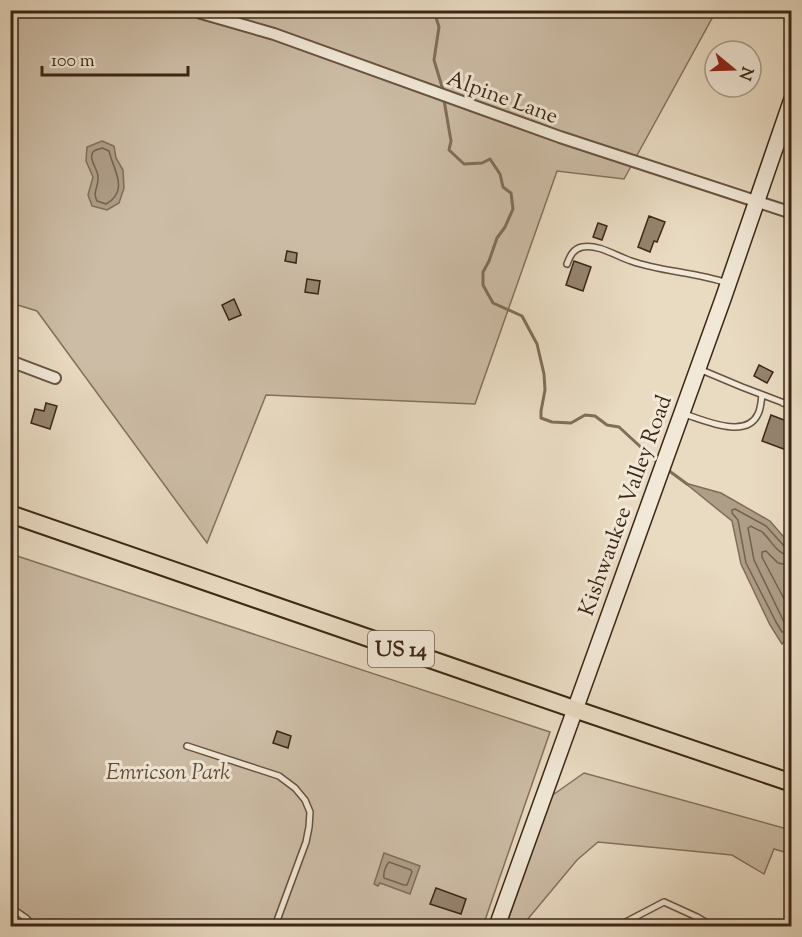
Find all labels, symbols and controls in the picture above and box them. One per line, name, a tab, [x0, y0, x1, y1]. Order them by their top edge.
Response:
scale bar	[42, 39, 188, 77]
north arrow	[703, 39, 763, 99]
text: 100 m	[51, 49, 95, 75]
text: N	[732, 63, 758, 83]
street label: Alpine Lane	[442, 64, 562, 134]
street label: Kishwaukee Valley Road	[572, 391, 682, 621]
road number: US 14	[368, 631, 434, 667]
park label: Emricson Park	[106, 758, 230, 790]

